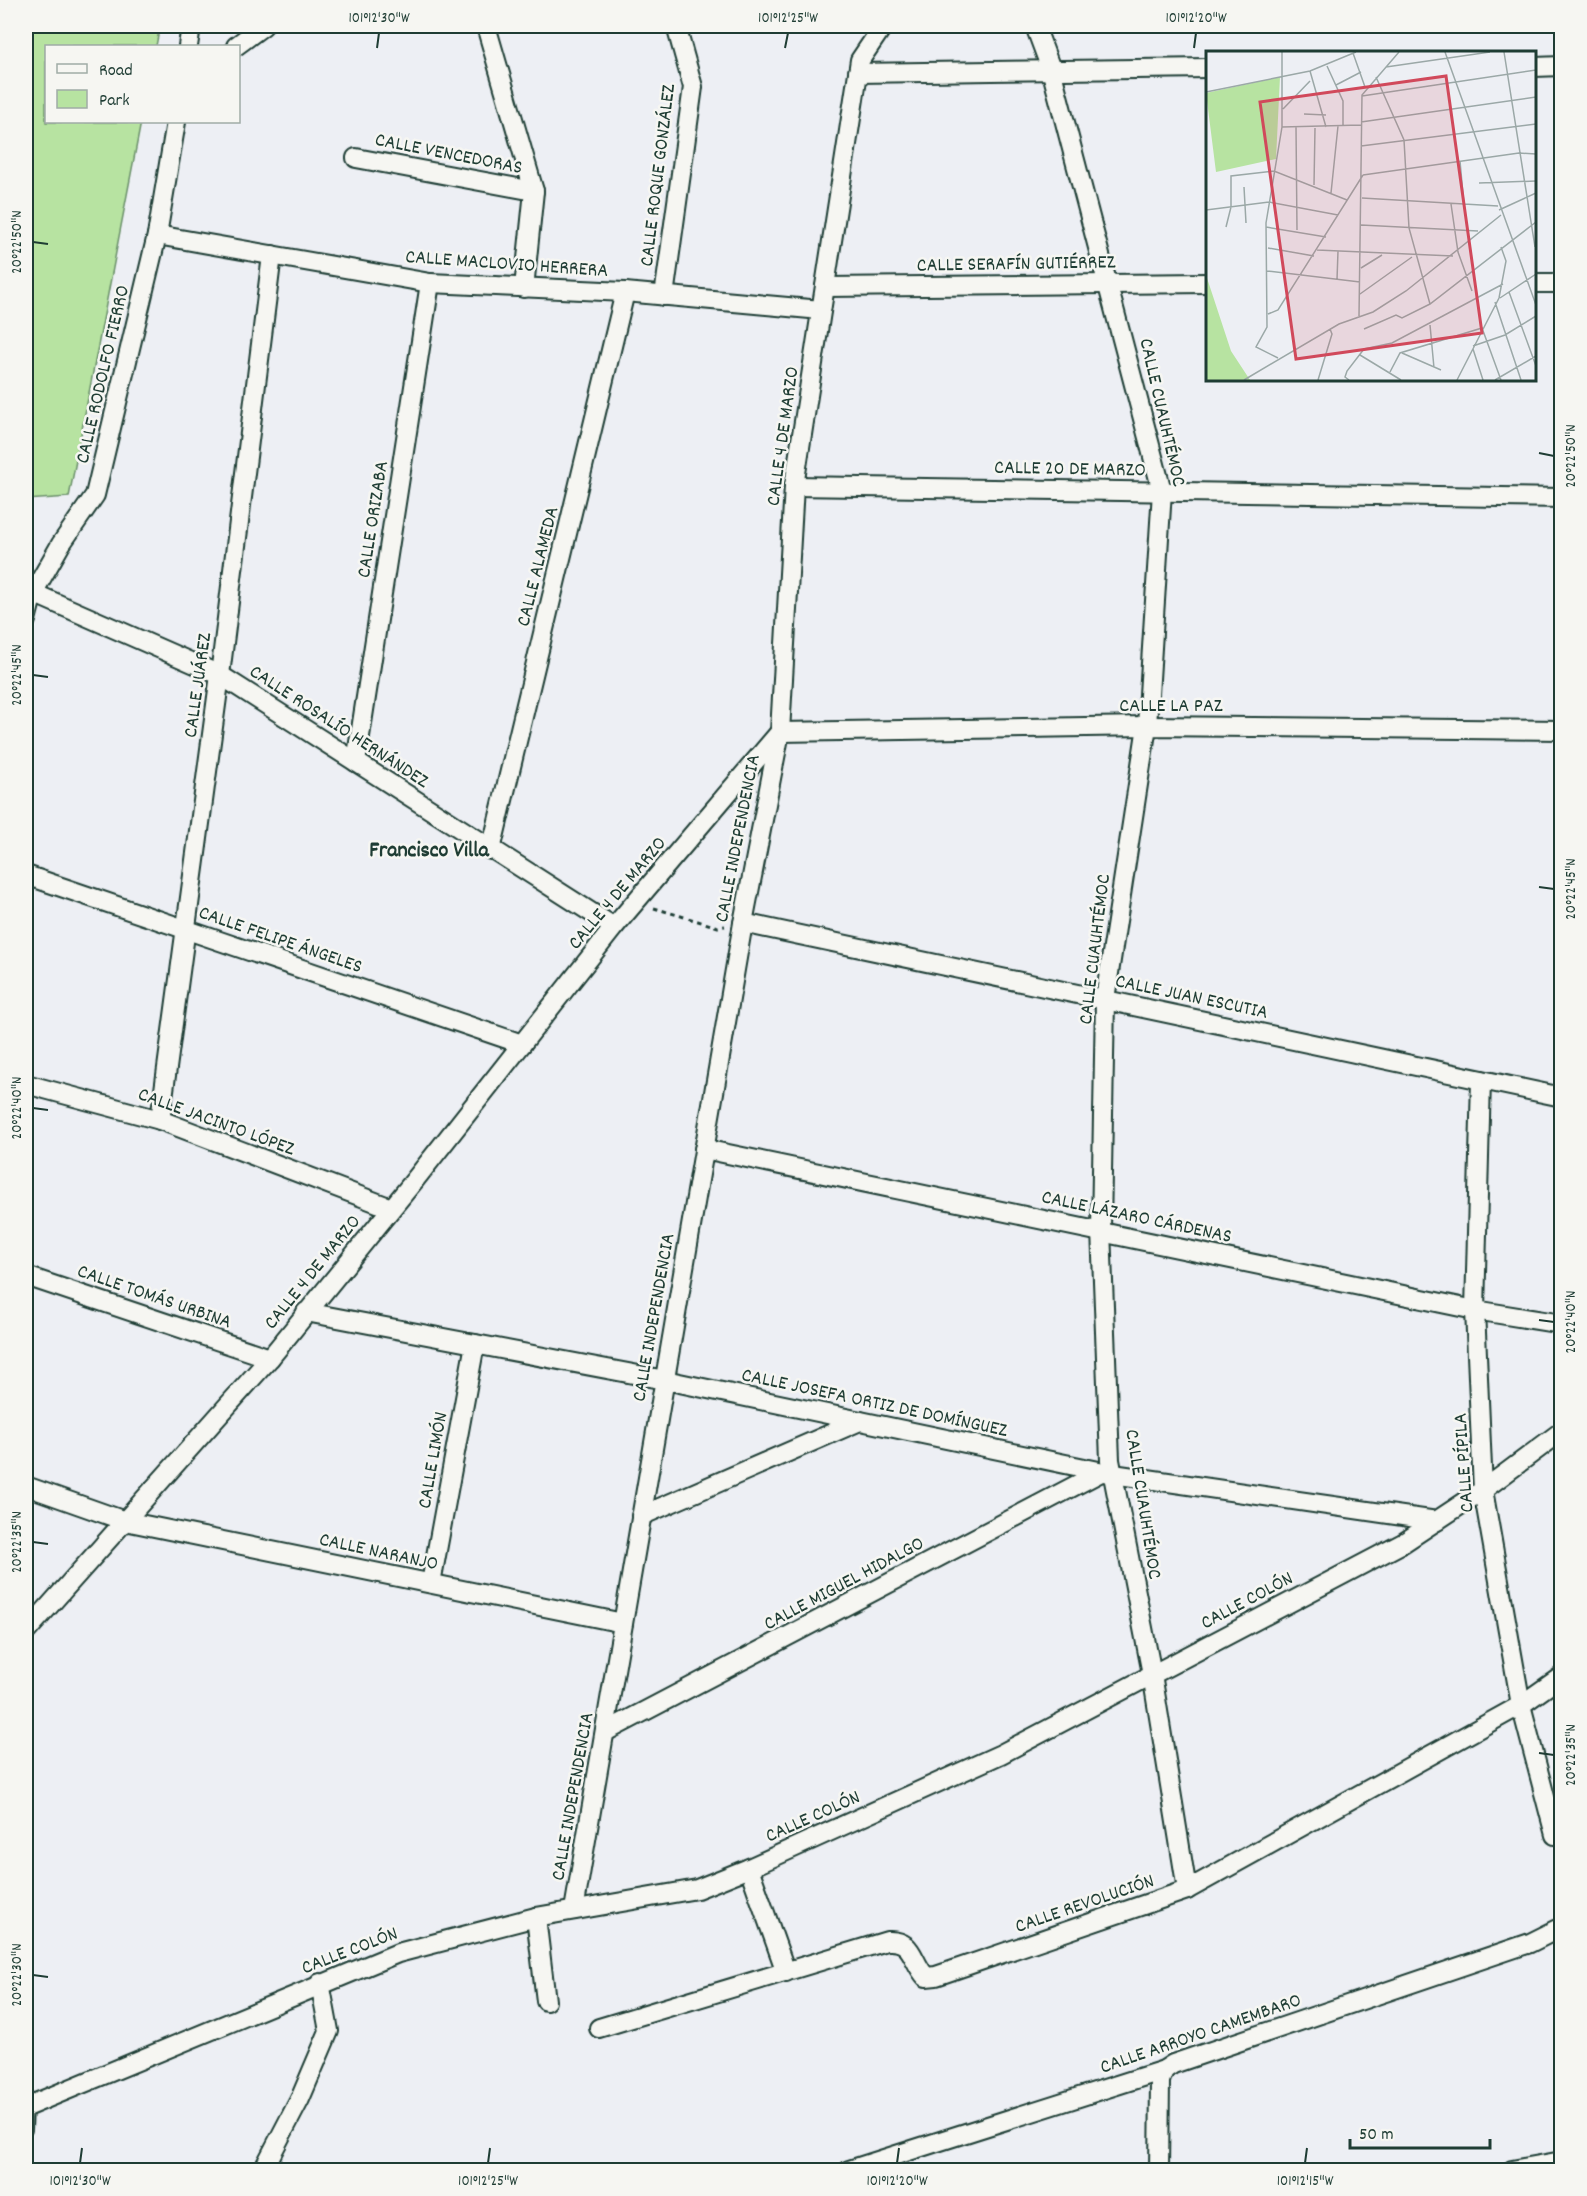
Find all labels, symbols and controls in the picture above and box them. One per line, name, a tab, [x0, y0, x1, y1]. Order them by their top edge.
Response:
text: 101°12'30"W	[348, 8, 410, 30]
text: 101°12'25"W	[758, 8, 818, 30]
text: 101°12'20"W	[1165, 8, 1227, 30]
legend	[45, 45, 240, 123]
inset map	[1206, 51, 1536, 381]
text: Road	[99, 59, 133, 84]
street label: CALLE ROQUE GONZÁLEZ	[634, 82, 684, 268]
text: Park	[99, 89, 130, 114]
street label: CALLE VENCEDORAS	[372, 127, 525, 183]
text: 20°22'50"N	[7, 210, 29, 274]
street label: CALLE MACLOVIO HERRERA	[404, 244, 609, 286]
street label: CALLE SERAFÍN GUTIÉRREZ	[916, 249, 1116, 281]
street label: CALLE RODOLFO FIERRO	[70, 283, 138, 467]
street label: CALLE CUAUHTÉMOC	[1130, 336, 1192, 490]
street label: CALLE 4 DE MARZO	[760, 365, 808, 508]
text: 20°22'50"N	[1561, 424, 1583, 488]
street label: CALLE 20 DE MARZO	[994, 455, 1146, 485]
street label: CALLE ORIZABA	[351, 459, 397, 580]
street label: CALLE ALAMEDA	[510, 504, 567, 630]
street label: CALLE JUÁREZ	[178, 631, 220, 740]
text: 20°22'45"N	[7, 644, 29, 706]
street label: CALLE ROSALÍO HERNÁNDEZ	[243, 659, 434, 796]
street label: CALLE LA PAZ	[1119, 693, 1223, 721]
street label: CALLE INDEPENDENCIA	[709, 752, 769, 925]
street label: CALLE 4 DE MARZO	[562, 831, 674, 957]
district label: Francisco Villa	[369, 836, 490, 867]
text: 20°22'45"N	[1561, 858, 1583, 920]
street label: CALLE CUAUHTÉMOC	[1073, 872, 1119, 1026]
street label: CALLE FELIPE ÁNGELES	[194, 900, 366, 982]
street label: CALLE JUAN ESCUTIA	[1112, 968, 1270, 1028]
text: 20°22'40"N	[7, 1077, 29, 1139]
street label: CALLE JACINTO LÓPEZ	[134, 1081, 298, 1164]
street label: CALLE LÁZARO CÁRDENAS	[1039, 1184, 1234, 1252]
street label: CALLE 4 DE MARZO	[258, 1210, 368, 1336]
street label: CALLE INDEPENDENCIA	[626, 1231, 684, 1404]
street label: CALLE TOMÁS URBINA	[73, 1258, 235, 1337]
text: 20°22'40"N	[1561, 1291, 1583, 1353]
street label: CALLE JOSEFA ORTIZ DE DOMÍNGUEZ	[739, 1362, 1010, 1446]
street label: CALLE LIMÓN	[412, 1410, 456, 1511]
street label: CALLE PÍPILA	[1448, 1412, 1482, 1514]
street label: CALLE CUAUHTÉMOC	[1116, 1428, 1168, 1581]
text: 20°22'35"N	[7, 1511, 29, 1573]
street label: CALLE NARANJO	[316, 1527, 440, 1579]
street label: CALLE MIGUEL HIDALGO	[759, 1531, 929, 1639]
street label: CALLE COLÓN	[1196, 1566, 1299, 1638]
street label: CALLE INDEPENDENCIA	[545, 1710, 603, 1883]
text: 20°22'35"N	[1561, 1724, 1583, 1786]
street label: CALLE COLÓN	[761, 1784, 865, 1851]
street label: CALLE REVOLUCIÓN	[1012, 1868, 1158, 1942]
street label: CALLE COLÓN	[298, 1921, 402, 1983]
text: 20°22'30"N	[7, 1943, 29, 2007]
street label: CALLE ARROYO CAMEMBARO	[1097, 1987, 1305, 2082]
scale bar	[1350, 2112, 1490, 2150]
text: 50 m	[1359, 2123, 1394, 2148]
text: 101°12'30"W	[49, 2171, 111, 2193]
text: 101°12'25"W	[458, 2171, 518, 2193]
text: 101°12'20"W	[866, 2171, 928, 2193]
text: 101°12'15"W	[1277, 2171, 1334, 2193]

